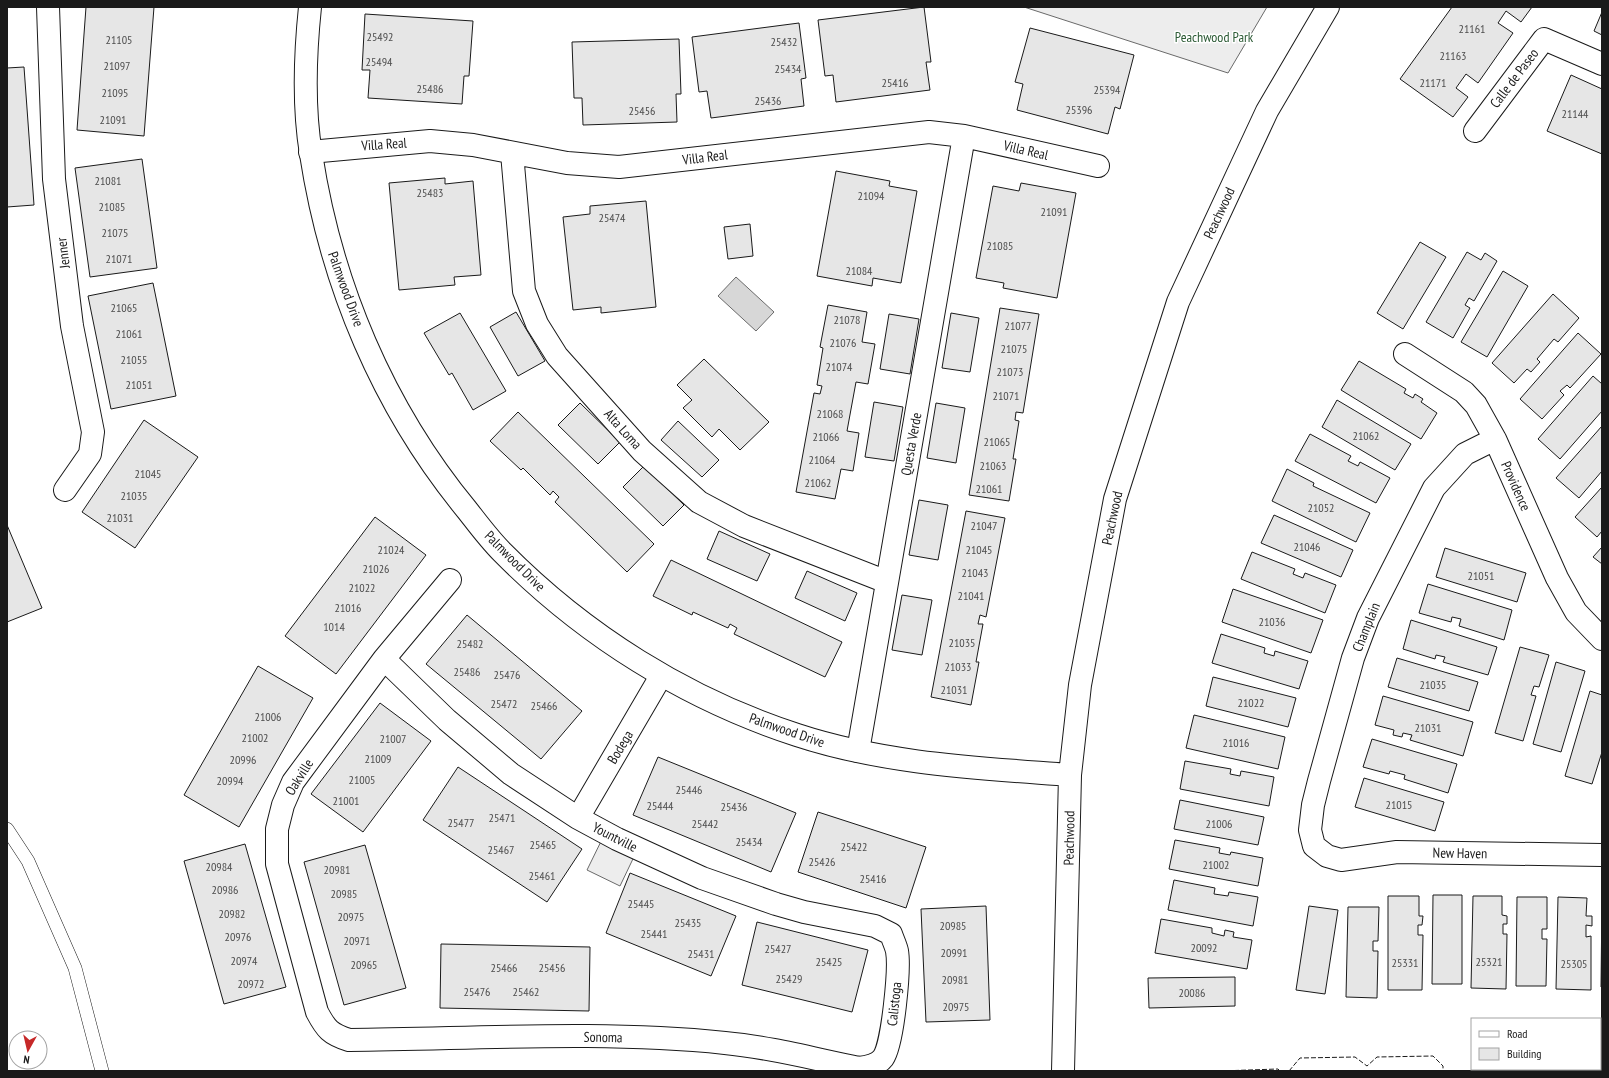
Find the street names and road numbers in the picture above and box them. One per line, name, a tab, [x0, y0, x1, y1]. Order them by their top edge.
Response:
street label: Calle de Paseo	[1486, 45, 1542, 111]
street label: Villa Real	[360, 133, 408, 155]
street label: Villa Real	[1001, 136, 1051, 164]
street label: Villa Real	[680, 145, 729, 169]
street label: Peachwood	[1199, 184, 1239, 242]
street label: Jenner	[52, 236, 74, 271]
street label: Palmwood Drive	[324, 249, 368, 329]
street label: Alta Loma	[600, 405, 646, 453]
street label: Questa Verde	[897, 411, 925, 477]
street label: Providence	[1497, 458, 1535, 514]
street label: Peachwood	[1098, 489, 1126, 547]
street label: Palmwood Drive	[481, 527, 549, 595]
street label: Champlain	[1348, 600, 1384, 654]
street label: Palmwood Drive	[747, 709, 827, 751]
street label: Bodega	[603, 727, 637, 767]
street label: Oakville	[281, 755, 317, 799]
street label: Peachwood	[1060, 810, 1078, 866]
street label: Yountville	[589, 818, 641, 856]
street label: New Haven	[1433, 844, 1487, 862]
street label: Calistoga	[883, 981, 905, 1027]
street label: Sonoma	[583, 1028, 623, 1046]

